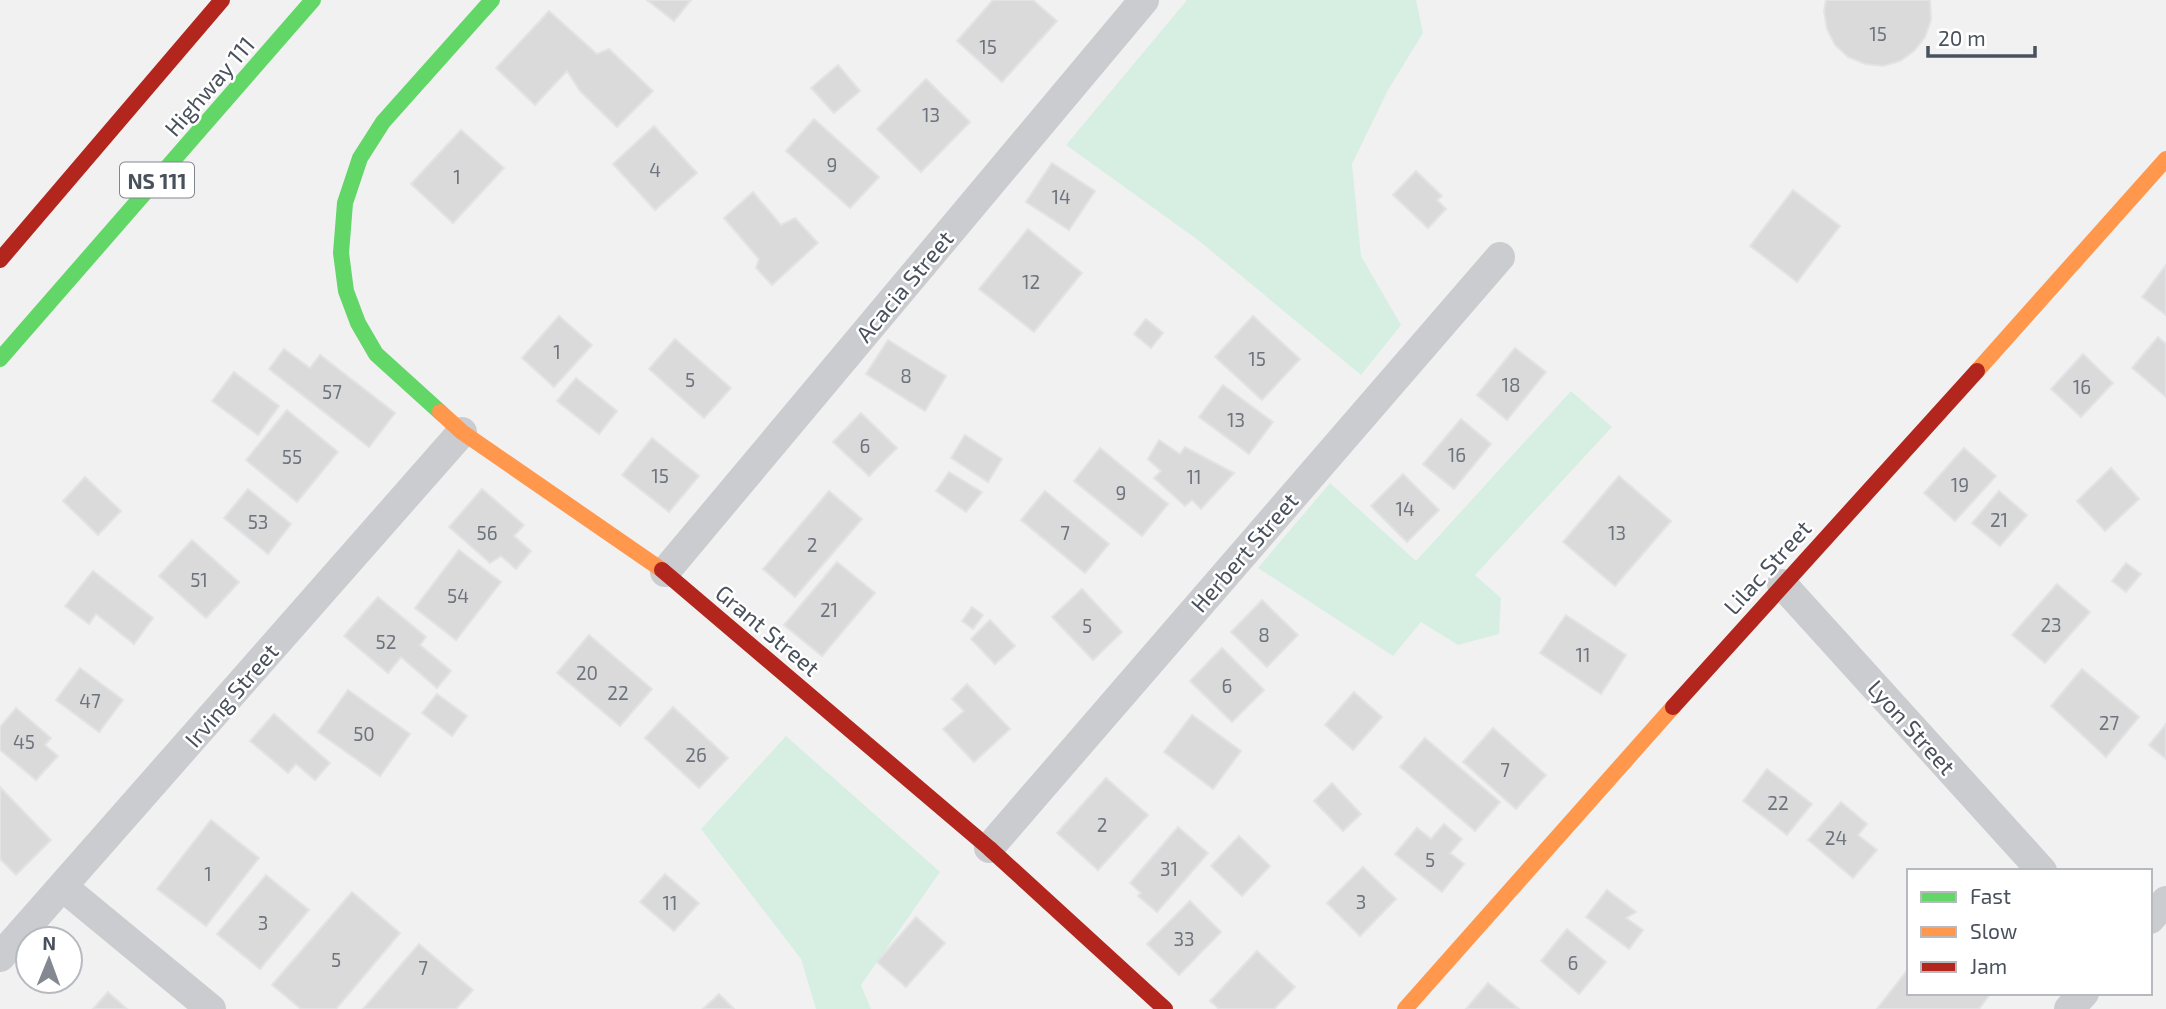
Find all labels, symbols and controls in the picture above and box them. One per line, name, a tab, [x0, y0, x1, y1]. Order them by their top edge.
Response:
scale bar	[1928, 14, 2035, 58]
house number: 15	[1869, 22, 1887, 45]
text: 20 m	[1938, 25, 1986, 50]
street label: Highway 111	[158, 30, 260, 142]
house number: 15	[979, 35, 997, 58]
house number: 13	[922, 103, 940, 126]
house number: 9	[827, 153, 837, 176]
house number: 4	[649, 158, 661, 181]
road number: NS 111	[120, 162, 194, 198]
house number: 1	[453, 165, 461, 188]
house number: 14	[1051, 185, 1071, 208]
street label: Acacia Street	[849, 224, 959, 347]
house number: 12	[1022, 270, 1040, 293]
house number: 1	[553, 340, 561, 363]
house number: 15	[1248, 347, 1266, 370]
house number: 8	[900, 364, 912, 387]
house number: 5	[685, 368, 695, 391]
house number: 18	[1501, 373, 1521, 396]
house number: 16	[2073, 375, 2091, 398]
house number: 57	[322, 380, 342, 403]
house number: 13	[1227, 408, 1245, 431]
house number: 6	[860, 434, 870, 457]
house number: 16	[1448, 443, 1466, 466]
house number: 55	[282, 445, 302, 468]
house number: 15	[651, 464, 669, 487]
house number: 11	[1186, 465, 1202, 488]
house number: 19	[1951, 473, 1969, 496]
house number: 9	[1116, 481, 1126, 504]
street label: Herbert Street	[1184, 486, 1304, 618]
house number: 14	[1395, 497, 1415, 520]
house number: 21	[1990, 508, 2008, 531]
house number: 53	[248, 510, 268, 533]
street label: Lilac Street	[1717, 514, 1817, 620]
house number: 56	[476, 521, 498, 544]
house number: 7	[1060, 521, 1070, 544]
house number: 13	[1608, 521, 1626, 544]
house number: 2	[807, 533, 817, 556]
house number: 51	[190, 568, 208, 591]
street label: Grant Street	[710, 578, 826, 682]
house number: 54	[447, 584, 469, 607]
house number: 21	[820, 598, 838, 621]
house number: 23	[2040, 613, 2062, 636]
house number: 5	[1082, 614, 1092, 637]
house number: 8	[1258, 623, 1270, 646]
house number: 52	[376, 630, 396, 653]
street label: Irving Street	[178, 637, 284, 753]
house number: 11	[1575, 643, 1591, 666]
house number: 20	[576, 661, 598, 684]
house number: 6	[1222, 674, 1232, 697]
street label: Lyon Street	[1862, 674, 1962, 780]
house number: 22	[607, 681, 629, 704]
house number: 47	[79, 689, 101, 712]
house number: 27	[2099, 711, 2119, 734]
house number: 50	[353, 722, 375, 745]
house number: 45	[13, 730, 35, 753]
house number: 26	[685, 743, 707, 766]
house number: 7	[1500, 758, 1510, 781]
house number: 22	[1767, 791, 1789, 814]
house number: 2	[1097, 813, 1107, 836]
house number: 24	[1825, 826, 1847, 849]
house number: 5	[1425, 848, 1435, 871]
house number: 31	[1160, 857, 1178, 880]
house number: 1	[204, 862, 212, 885]
legend	[1907, 869, 2152, 995]
text: Fast	[1970, 883, 2011, 908]
house number: 3	[1356, 890, 1366, 913]
house number: 11	[662, 891, 678, 914]
house number: 3	[258, 911, 268, 934]
text: Slow	[1970, 918, 2017, 943]
north arrow	[14, 925, 84, 995]
house number: 33	[1173, 927, 1195, 950]
text: N	[42, 931, 56, 954]
house number: 5	[331, 948, 341, 971]
house number: 6	[1568, 951, 1578, 974]
text: Jam	[1970, 953, 2007, 978]
house number: 7	[418, 956, 428, 979]

